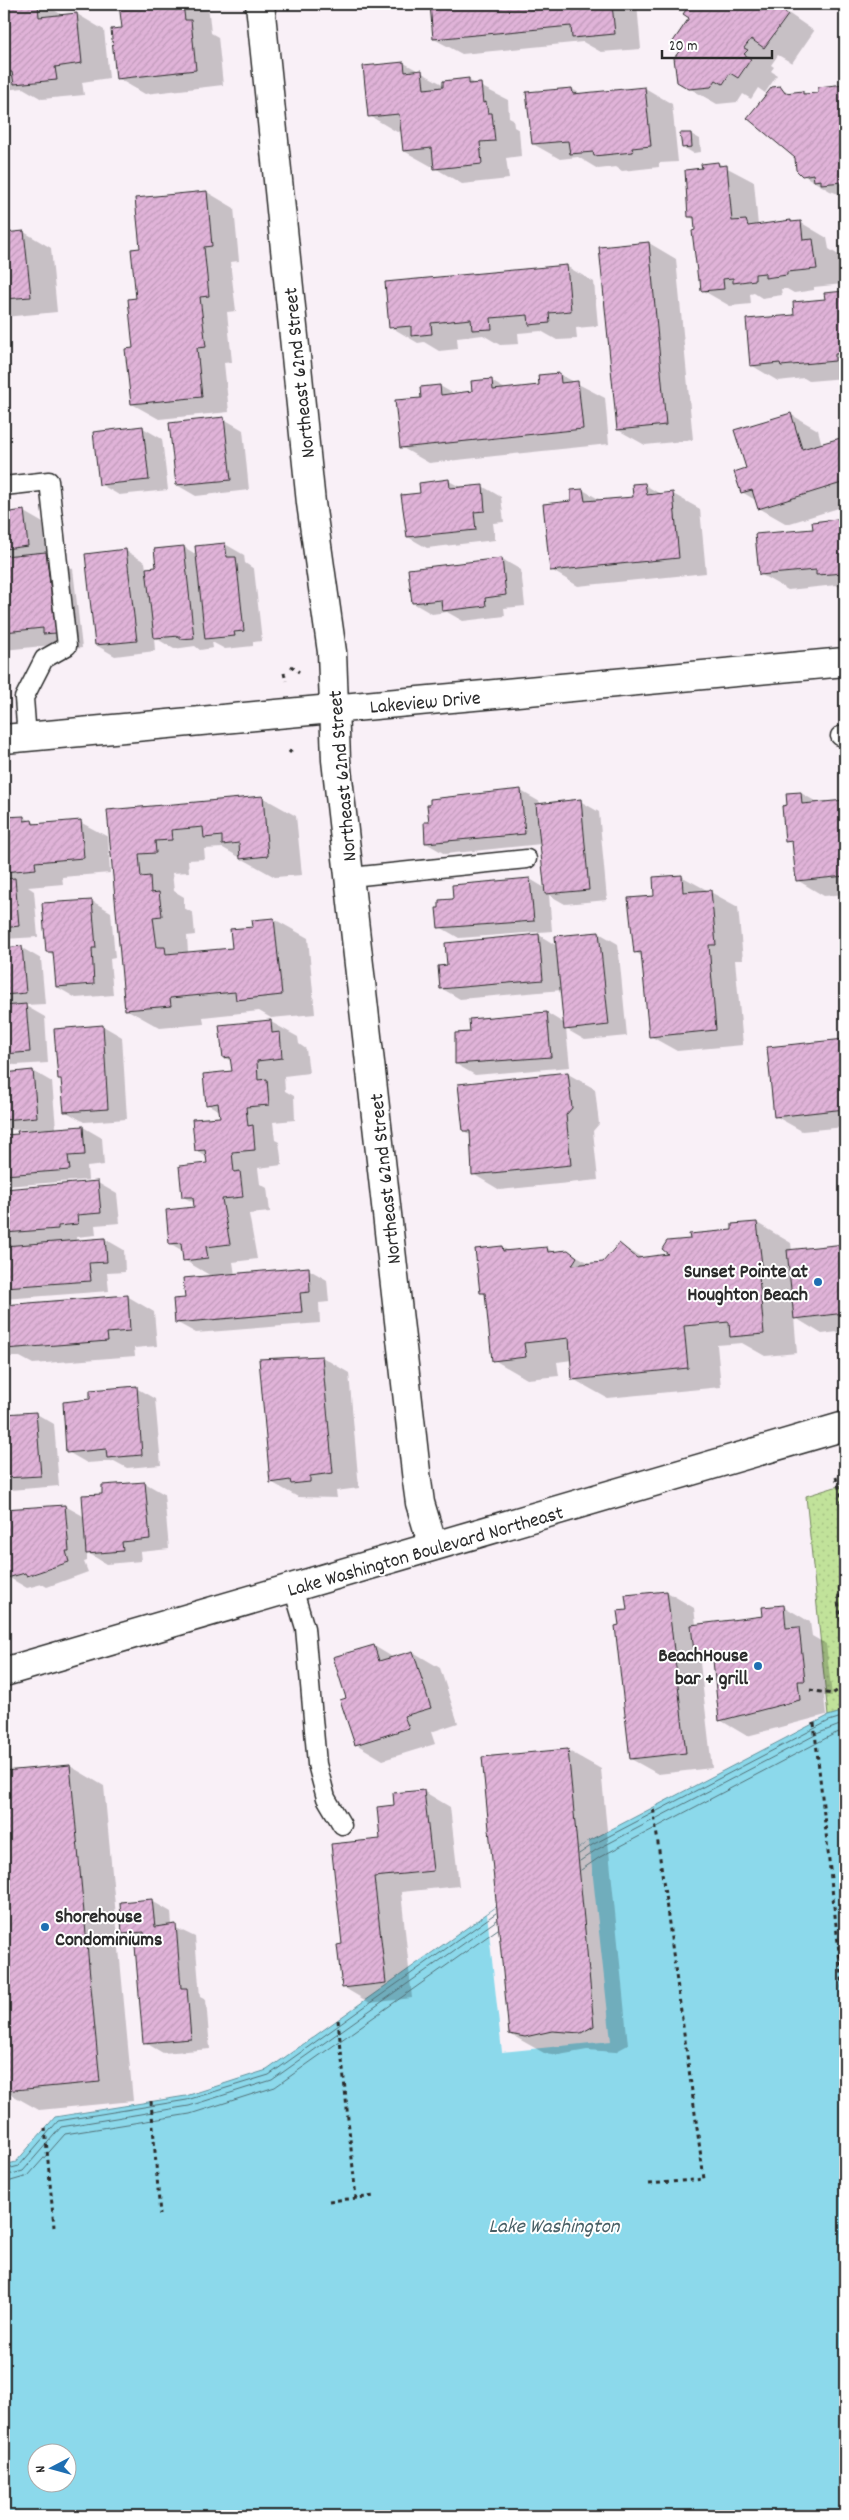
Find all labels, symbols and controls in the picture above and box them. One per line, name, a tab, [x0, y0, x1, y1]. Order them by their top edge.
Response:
scale bar	[662, 28, 772, 60]
text: 20 m	[669, 36, 697, 58]
street label: Northeast 62nd Street	[278, 286, 324, 459]
street label: Lakeview Drive	[369, 685, 482, 723]
street label: Northeast 62nd Street	[323, 689, 365, 862]
street label: Northeast 62nd Street	[364, 1092, 410, 1265]
place label: Sunset Pointe at Houghton Beach	[684, 1259, 809, 1310]
marker: Sunset Pointe at Houghton Beach	[812, 1276, 824, 1288]
street label: Lake Washington Boulevard Northeast	[285, 1500, 567, 1606]
place label: BeachHouse bar + grill	[658, 1643, 748, 1694]
marker: BeachHouse bar + grill	[752, 1660, 764, 1672]
place label: Shorehouse Condominiums	[55, 1904, 162, 1955]
marker: Shorehouse Condominiums	[39, 1921, 51, 1933]
water label: Lake Washington	[489, 2213, 621, 2243]
north arrow	[28, 2442, 78, 2492]
text: N	[31, 2465, 51, 2474]

